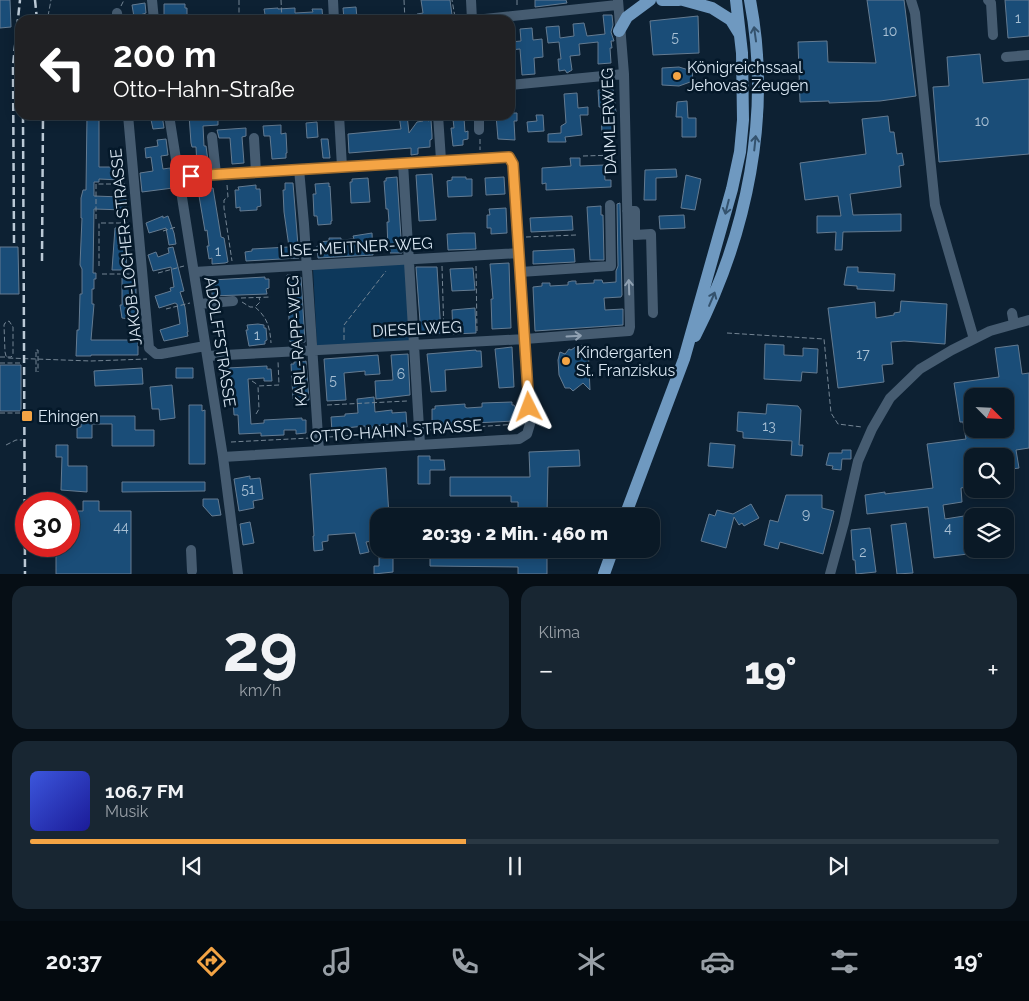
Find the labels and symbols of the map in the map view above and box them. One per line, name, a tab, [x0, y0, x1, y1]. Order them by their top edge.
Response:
house number: 1	[1015, 10, 1021, 26]
house number: 10	[883, 23, 897, 39]
one-way arrow	[750, 26, 760, 42]
house number: 5	[671, 29, 679, 45]
place label: Königreichssaal Jehovas Zeugen	[687, 58, 809, 95]
street label: DAIMLERWEG	[598, 67, 620, 175]
marker: Königreichssaal Jehovas Zeugen	[671, 70, 683, 82]
house number: 10	[975, 113, 989, 129]
one-way arrow	[750, 135, 760, 151]
street label: JAKOB-LOCHER-STRASSE	[106, 147, 146, 346]
pin	[170, 155, 212, 197]
one-way arrow	[722, 199, 732, 215]
street label: LISE-MEITNER-WEG	[279, 234, 433, 260]
house number: 1	[215, 243, 221, 259]
street label: ADOLFFSTRASSE	[200, 275, 240, 409]
street label: KARL-RAPP-WEG	[283, 275, 311, 407]
one-way arrow	[624, 279, 633, 295]
one-way arrow	[708, 292, 717, 307]
street label: DIESELWEG	[372, 317, 462, 341]
house number: 1	[254, 327, 260, 343]
one-way arrow	[566, 331, 582, 340]
place label: Kindergarten St. Franziskus	[576, 343, 676, 380]
house number: 17	[856, 346, 870, 362]
marker: Kindergarten St. Franziskus	[560, 355, 572, 367]
house number: 6	[397, 366, 405, 382]
house number: 5	[329, 372, 337, 388]
position arrow	[502, 380, 554, 432]
north arrow	[964, 388, 1014, 438]
place label: Ehingen	[38, 407, 99, 426]
marker: Ehingen	[20, 409, 34, 423]
street label: OTTO-HAHN-STRASSE	[309, 415, 483, 447]
house number: 13	[762, 418, 776, 434]
house number: 51	[241, 481, 255, 497]
speed limit sign: 30	[15, 492, 80, 557]
house number: 9	[802, 506, 810, 522]
house number: 44	[113, 519, 129, 535]
house number: 4	[944, 520, 952, 536]
house number: 2	[859, 544, 867, 560]

